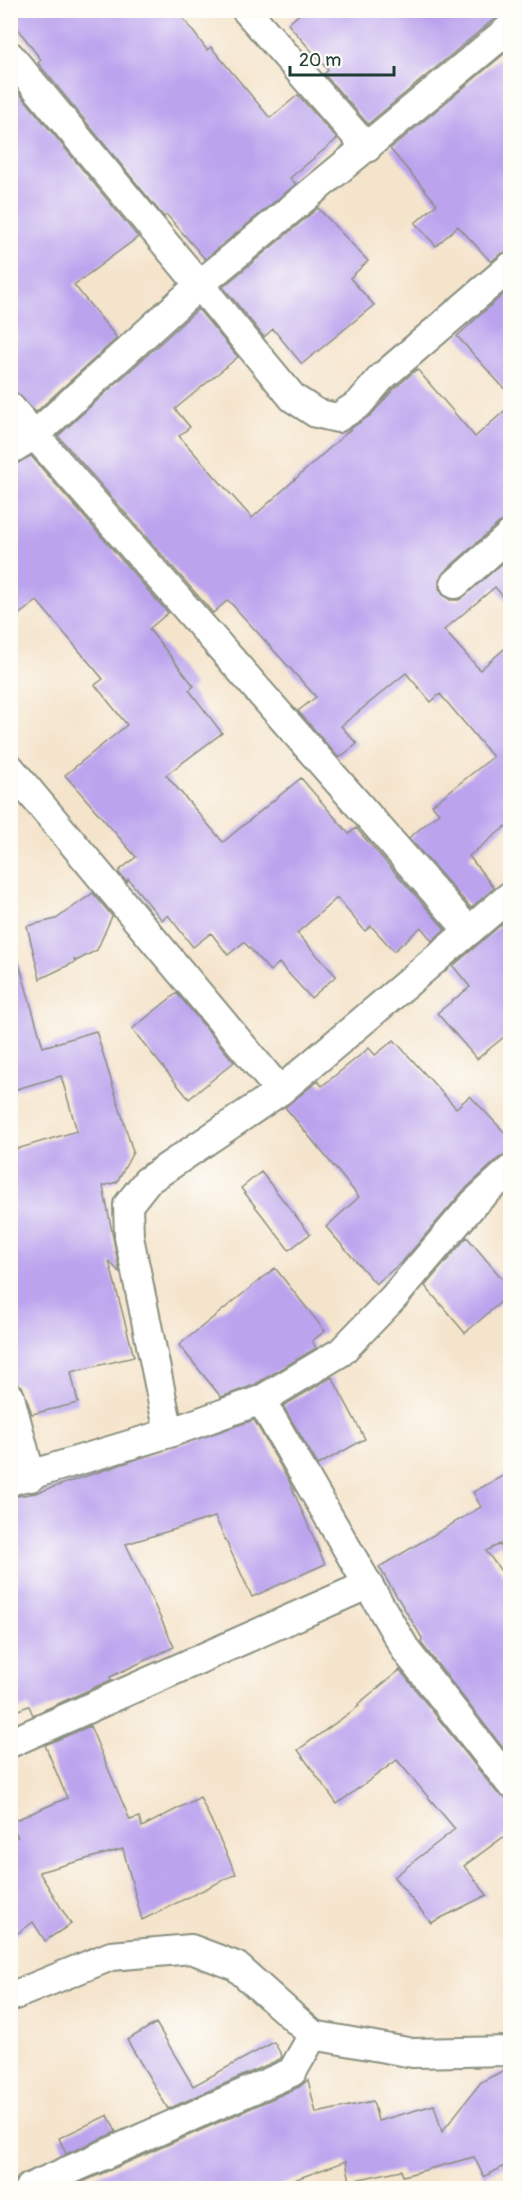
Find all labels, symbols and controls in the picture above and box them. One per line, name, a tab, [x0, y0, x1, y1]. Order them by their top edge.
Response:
scale bar	[290, 39, 394, 77]
text: 20 m	[299, 49, 341, 72]

